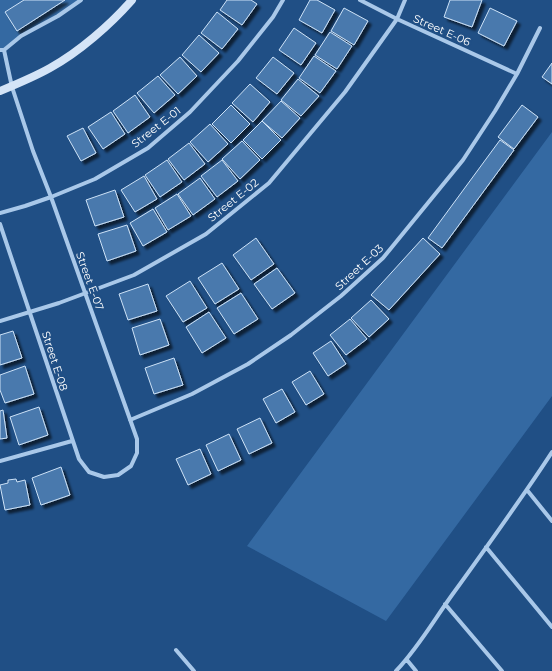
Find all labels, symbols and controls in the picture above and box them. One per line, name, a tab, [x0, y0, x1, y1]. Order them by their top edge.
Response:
street label: Street E-06	[411, 11, 473, 49]
street label: Street E-01	[129, 103, 183, 151]
street label: Street E-02	[205, 175, 261, 225]
street label: Street E-03	[332, 241, 386, 293]
street label: Street E-07	[73, 250, 107, 312]
street label: Street E-08	[39, 329, 71, 393]

